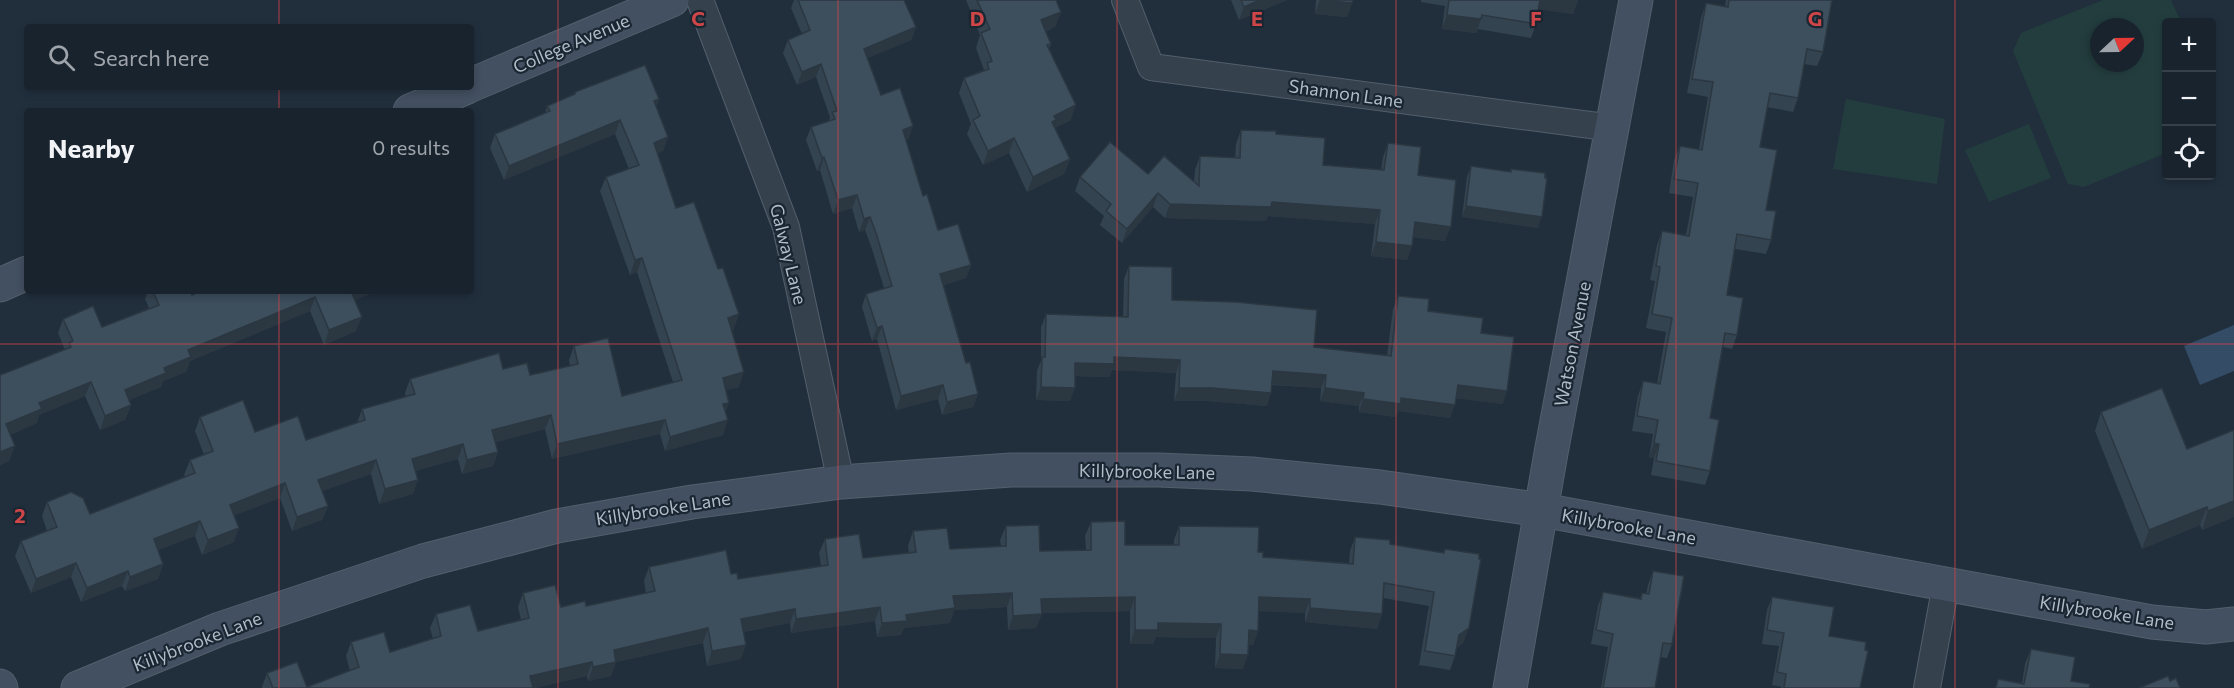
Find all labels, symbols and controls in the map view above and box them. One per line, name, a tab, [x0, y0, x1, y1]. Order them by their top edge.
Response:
text: C	[691, 6, 705, 30]
text: D	[970, 6, 984, 30]
text: E	[1251, 6, 1263, 30]
text: F	[1530, 6, 1542, 30]
text: G	[1808, 6, 1822, 30]
street label: College Avenue	[510, 9, 632, 77]
north arrow	[2090, 18, 2144, 72]
map controls	[2162, 18, 2216, 180]
button: +	[2162, 18, 2216, 72]
search box	[24, 24, 474, 90]
icon: search	[45, 41, 78, 74]
text: Search here	[93, 44, 209, 71]
button: −	[2162, 72, 2216, 126]
street label: Shannon Lane	[1288, 74, 1404, 112]
button: locate	[2162, 126, 2216, 180]
text: Nearby	[48, 132, 135, 163]
text: 0 results	[372, 135, 450, 159]
street label: Galway Lane	[766, 201, 812, 307]
street label: Watson Avenue	[1549, 280, 1595, 408]
street label: Killybrooke Lane	[1079, 459, 1215, 483]
street label: Killybrooke Lane	[594, 486, 732, 530]
text: 2	[14, 503, 26, 527]
street label: Killybrooke Lane	[1560, 503, 1698, 549]
street label: Killybrooke Lane	[2038, 590, 2176, 634]
street label: Killybrooke Lane	[130, 606, 264, 676]

